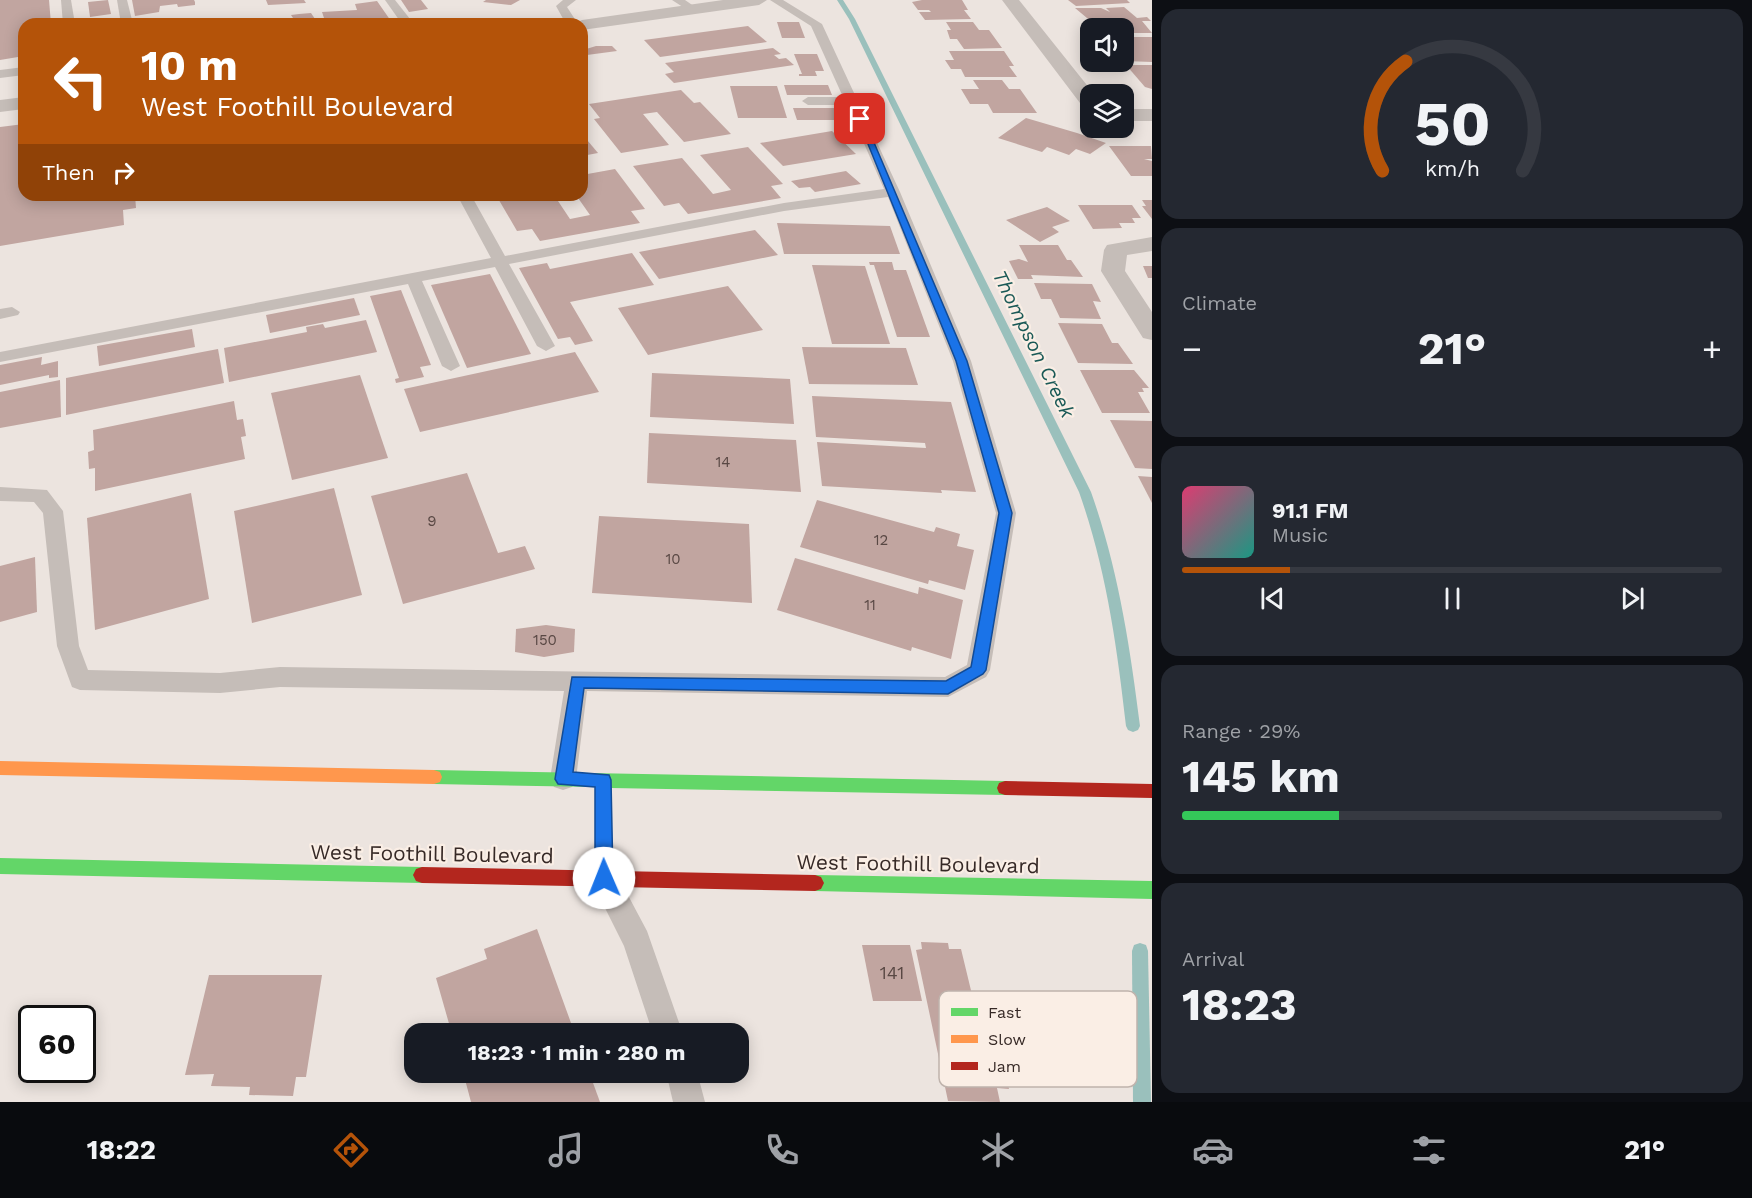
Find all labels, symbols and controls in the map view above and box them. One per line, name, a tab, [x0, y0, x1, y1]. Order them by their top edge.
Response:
map controls	[1080, 18, 1134, 138]
button: sound	[1080, 18, 1134, 72]
text: 10 m	[141, 41, 238, 90]
icon: left	[42, 42, 120, 120]
button: layers	[1080, 84, 1134, 138]
text: 50	[1414, 87, 1490, 160]
text: West Foothill Boulevard	[141, 91, 454, 123]
pin	[834, 93, 885, 144]
icon: arrive	[843, 102, 876, 135]
icon: right	[107, 156, 140, 189]
text: km/h	[1424, 156, 1480, 181]
text: Then	[42, 160, 95, 185]
water label: Thompson Creek	[988, 266, 1081, 423]
text: Climate	[1182, 291, 1257, 315]
text: 21°	[1418, 322, 1486, 375]
text: −	[1182, 329, 1202, 368]
text: +	[1702, 329, 1722, 368]
house number: 14	[715, 453, 731, 471]
text: 91.1 FM	[1272, 498, 1348, 523]
house number: 9	[427, 512, 437, 530]
text: Music	[1272, 523, 1328, 547]
house number: 12	[874, 531, 888, 549]
house number: 10	[665, 550, 681, 568]
icon: previous	[1256, 582, 1289, 615]
icon: pause	[1436, 582, 1469, 615]
icon: next	[1616, 582, 1649, 615]
house number: 11	[864, 596, 876, 614]
house number: 150	[533, 631, 557, 649]
text: Range · 29%	[1182, 719, 1300, 743]
text: 145 km	[1182, 750, 1340, 803]
street label: West Foothill Boulevard	[310, 839, 554, 868]
position arrow	[572, 846, 636, 910]
street label: West Foothill Boulevard	[796, 849, 1040, 878]
text: Arrival	[1182, 947, 1244, 971]
house number: 141	[880, 962, 904, 983]
text: 18:23	[1182, 978, 1297, 1031]
legend	[939, 991, 1137, 1087]
text: Fast	[988, 1003, 1021, 1022]
speed limit sign: 60	[18, 1005, 96, 1083]
text: Slow	[988, 1030, 1026, 1049]
text: 18:23 · 1 min · 280 m	[468, 1040, 685, 1065]
text: Jam	[988, 1057, 1021, 1076]
icon: directions	[330, 1129, 372, 1171]
icon: music	[545, 1129, 587, 1171]
icon: phone	[761, 1129, 803, 1171]
icon: climate	[977, 1129, 1019, 1171]
icon: car	[1192, 1129, 1234, 1171]
icon: filters	[1408, 1129, 1450, 1171]
text: 18:22	[87, 1134, 156, 1166]
text: 21°	[1624, 1134, 1665, 1166]

